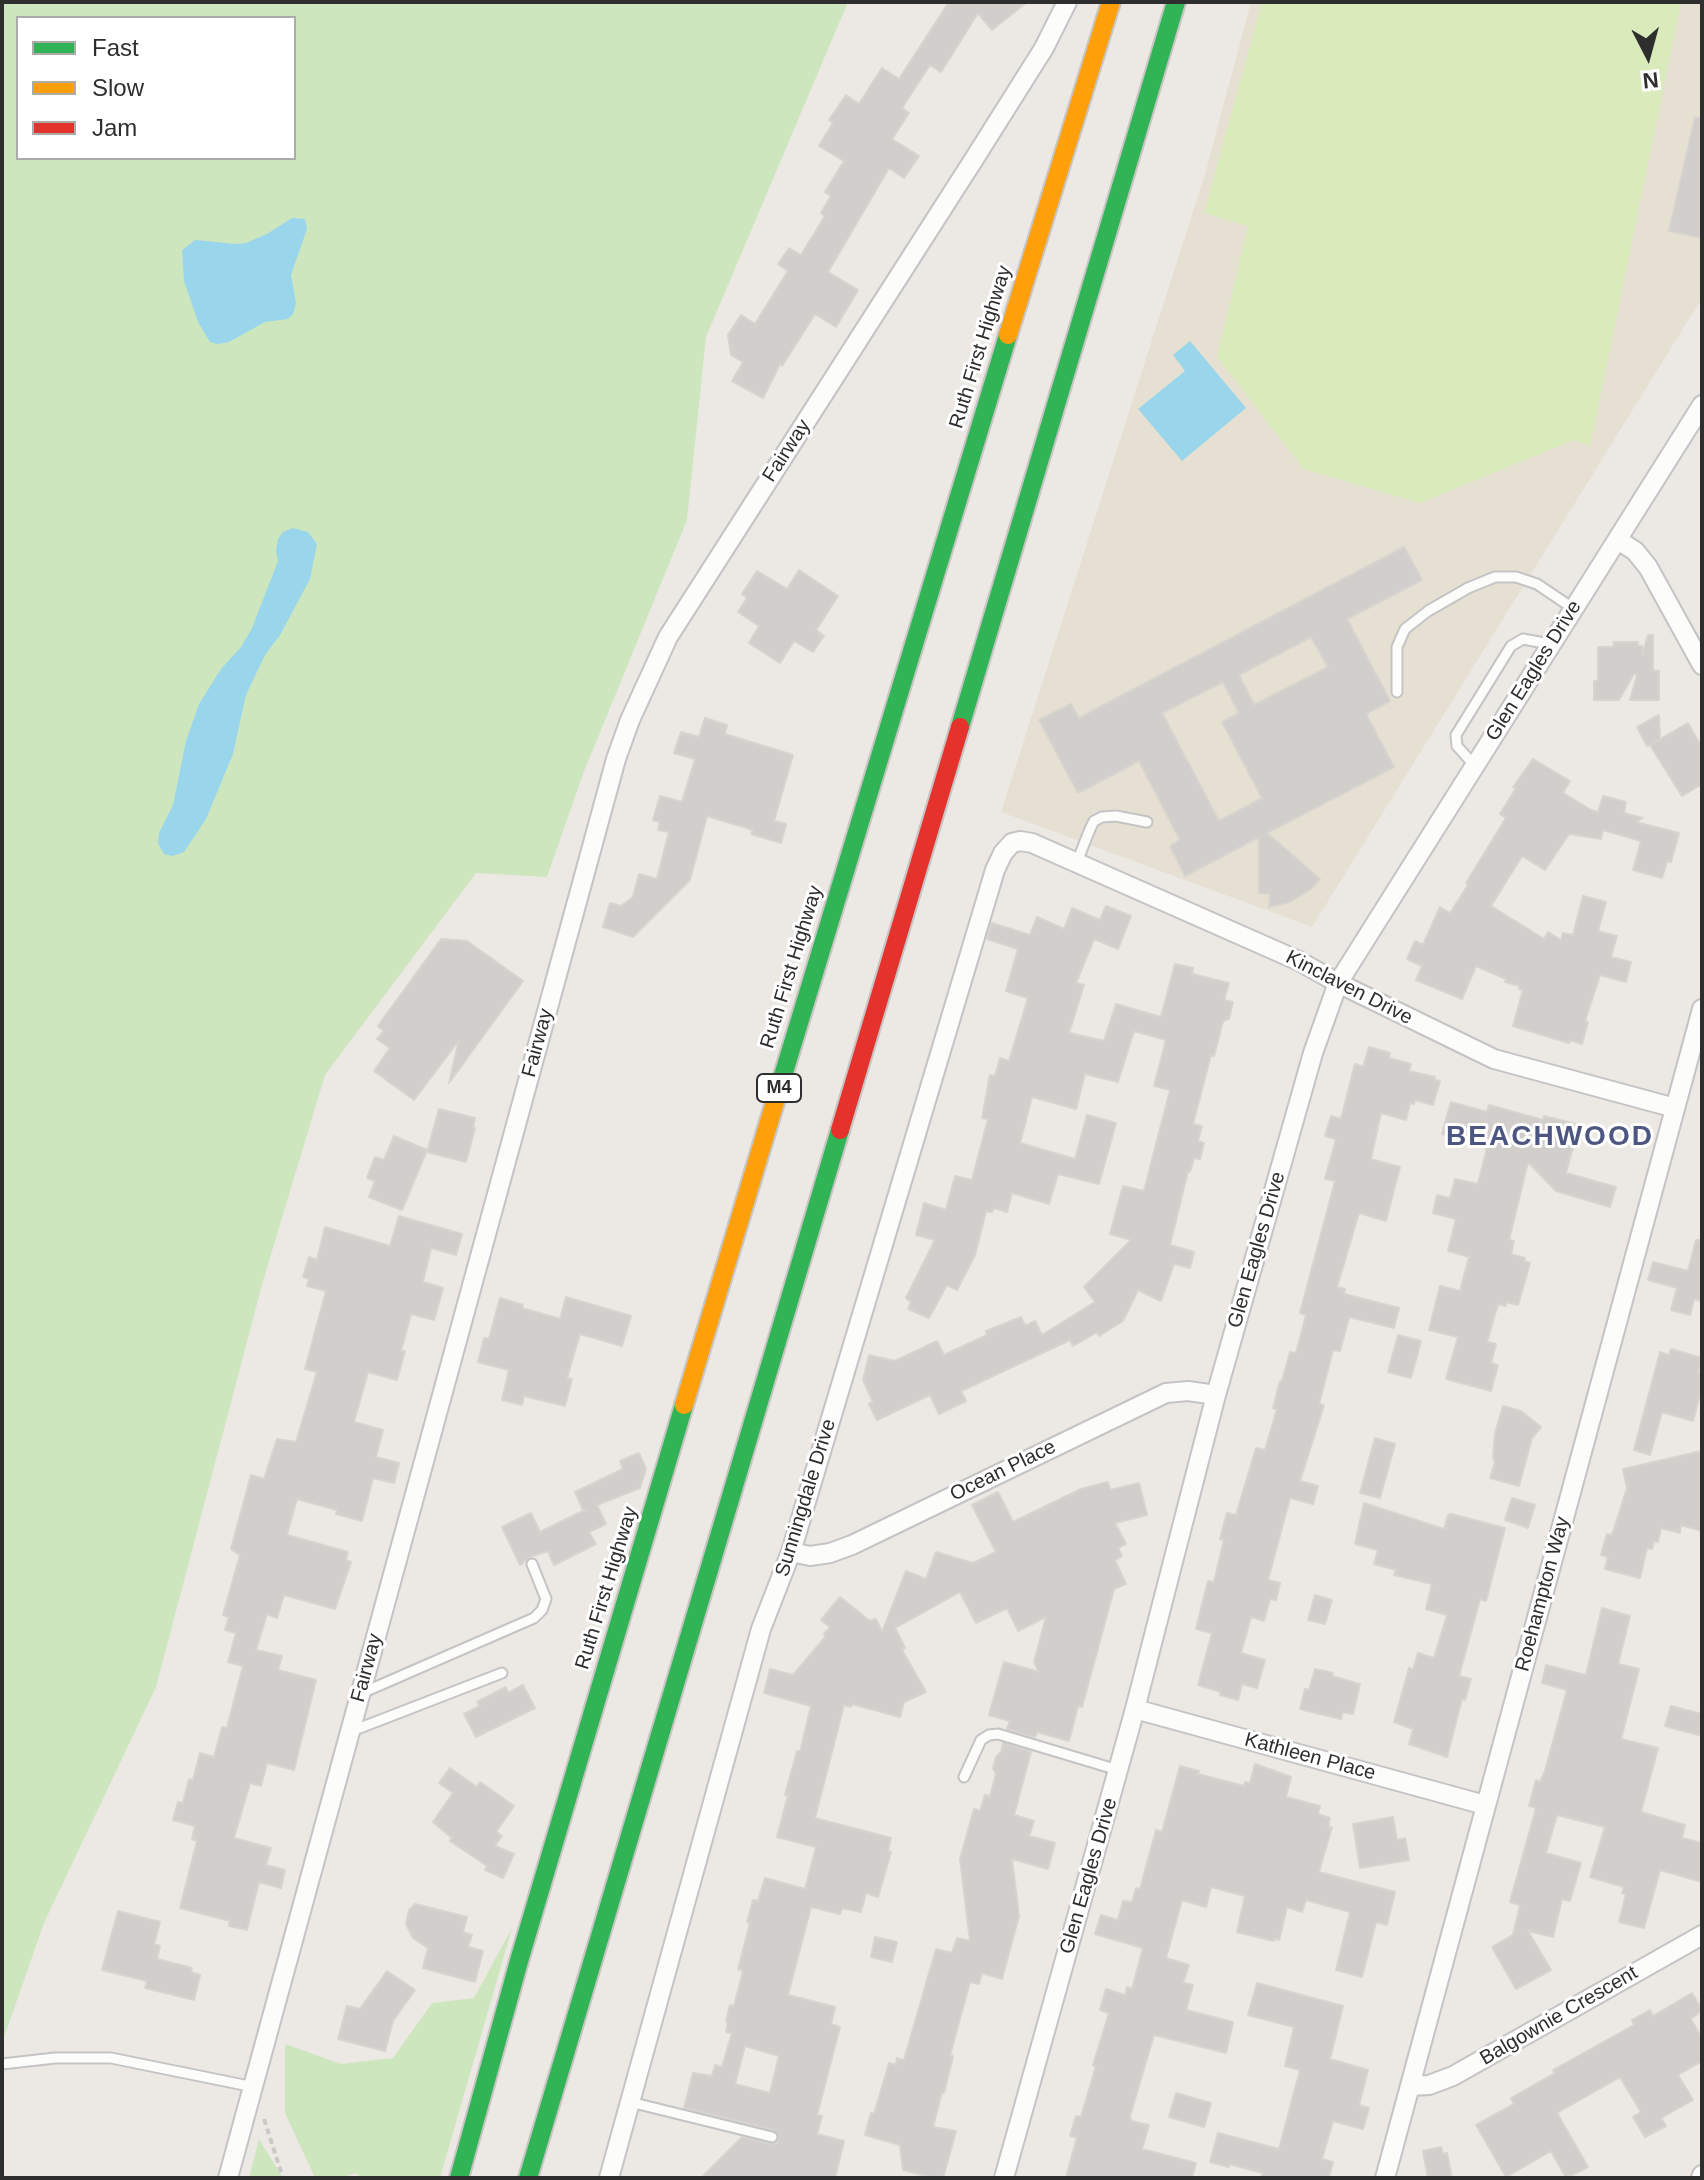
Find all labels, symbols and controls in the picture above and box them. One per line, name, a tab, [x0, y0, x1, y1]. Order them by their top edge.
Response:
legend	[16, 16, 296, 160]
north arrow	[1608, 16, 1688, 96]
text: Fast	[92, 34, 139, 61]
text: N	[1641, 67, 1660, 94]
text: Slow	[92, 74, 144, 101]
text: Jam	[92, 114, 137, 141]
street label: Ruth First Highway	[945, 263, 1017, 431]
street label: Fairway	[758, 415, 816, 487]
street label: Glen Eagles Drive	[1481, 596, 1587, 746]
street label: Ruth First Highway	[756, 883, 828, 1051]
street label: Kinclaven Drive	[1282, 946, 1416, 1030]
street label: Fairway	[517, 1006, 559, 1080]
road number: M4	[757, 1074, 801, 1102]
district label: BEACHWOOD	[1446, 1120, 1654, 1154]
street label: Glen Eagles Drive	[1223, 1169, 1291, 1331]
street label: Sunningdale Drive	[771, 1416, 841, 1580]
street label: Ocean Place	[946, 1435, 1060, 1507]
street label: Ruth First Highway	[571, 1504, 643, 1672]
street label: Roehampton Way	[1511, 1514, 1575, 1674]
street label: Fairway	[346, 1631, 388, 1705]
street label: Kathleen Place	[1242, 1728, 1378, 1786]
street label: Glen Eagles Drive	[1055, 1795, 1123, 1957]
street label: Balgownie Crescent	[1476, 1961, 1642, 2071]

